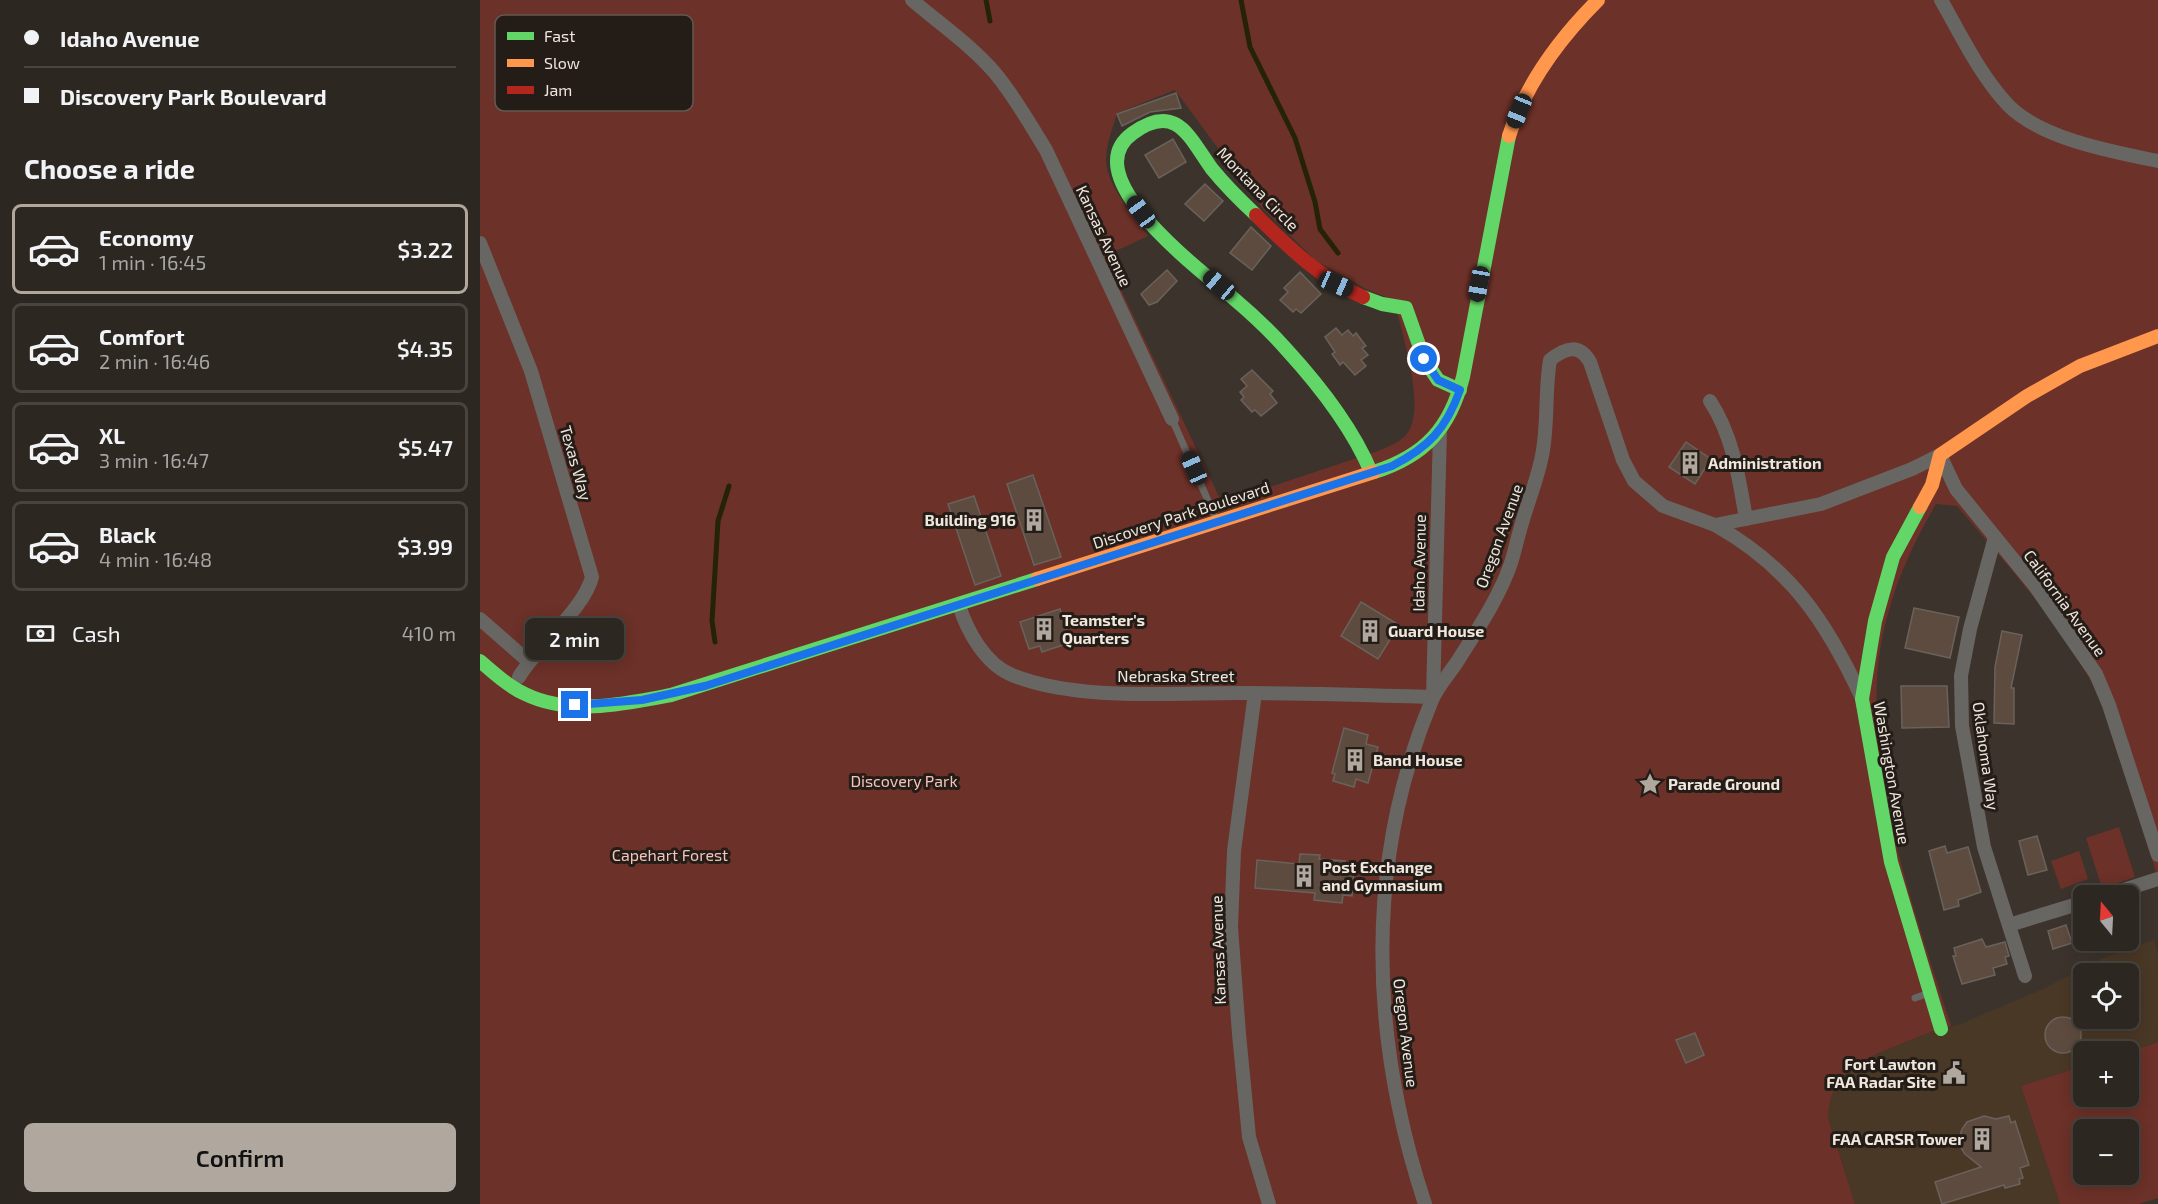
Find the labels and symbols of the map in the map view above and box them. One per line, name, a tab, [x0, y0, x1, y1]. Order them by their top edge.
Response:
legend	[495, 15, 693, 111]
text: Fast	[544, 26, 575, 45]
text: Slow	[544, 53, 580, 72]
text: Jam	[544, 80, 572, 99]
car	[1504, 91, 1534, 131]
street label: Montana Circle	[1214, 143, 1303, 235]
street label: Kansas Avenue	[1073, 182, 1136, 289]
car	[1123, 192, 1159, 232]
car	[1467, 265, 1491, 303]
car	[1199, 267, 1239, 303]
car	[1316, 268, 1356, 300]
route start	[1410, 345, 1437, 372]
street label: Texas Way	[557, 423, 596, 503]
car	[1178, 448, 1210, 488]
building icon: Administration	[1677, 450, 1703, 476]
place label: Administration	[1708, 453, 1822, 472]
street label: Discovery Park Boulevard	[1090, 477, 1272, 552]
street label: Oregon Avenue	[1471, 481, 1526, 591]
building icon: Building 916	[1021, 507, 1047, 533]
place label: Building 916	[924, 510, 1016, 529]
street label: Idaho Avenue	[1408, 514, 1429, 612]
street label: California Avenue	[2020, 546, 2110, 660]
place label: Teamster's Quarters	[1062, 610, 1145, 648]
building icon: Teamster's Quarters	[1031, 616, 1057, 642]
callout: 2 min	[526, 618, 624, 660]
building icon: Guard House	[1357, 618, 1383, 644]
place label: Guard House	[1388, 621, 1484, 640]
street label: Nebraska Street	[1117, 666, 1235, 685]
route end	[561, 691, 588, 718]
street label: Washington Avenue	[1871, 700, 1914, 846]
street label: Oklahoma Way	[1969, 701, 2004, 812]
building icon: Band House	[1342, 747, 1368, 773]
place label: Band House	[1373, 750, 1463, 769]
park label: Discovery Park	[850, 771, 958, 790]
place icon: Parade Ground	[1637, 771, 1663, 797]
place label: Parade Ground	[1668, 774, 1780, 793]
park label: Capehart Forest	[612, 845, 728, 864]
place label: Post Exchange and Gymnasium	[1322, 857, 1443, 895]
building icon: Post Exchange and Gymnasium	[1291, 863, 1317, 889]
north arrow	[2073, 885, 2139, 951]
street label: Kansas Avenue	[1206, 895, 1229, 1005]
street label: Oregon Avenue	[1390, 977, 1423, 1088]
place label: Fort Lawton FAA Radar Site	[1826, 1054, 1936, 1091]
public building icon: Fort Lawton FAA Radar Site	[1941, 1060, 1967, 1086]
building icon: FAA CARSR Tower	[1969, 1126, 1995, 1152]
place label: FAA CARSR Tower	[1832, 1129, 1964, 1148]

